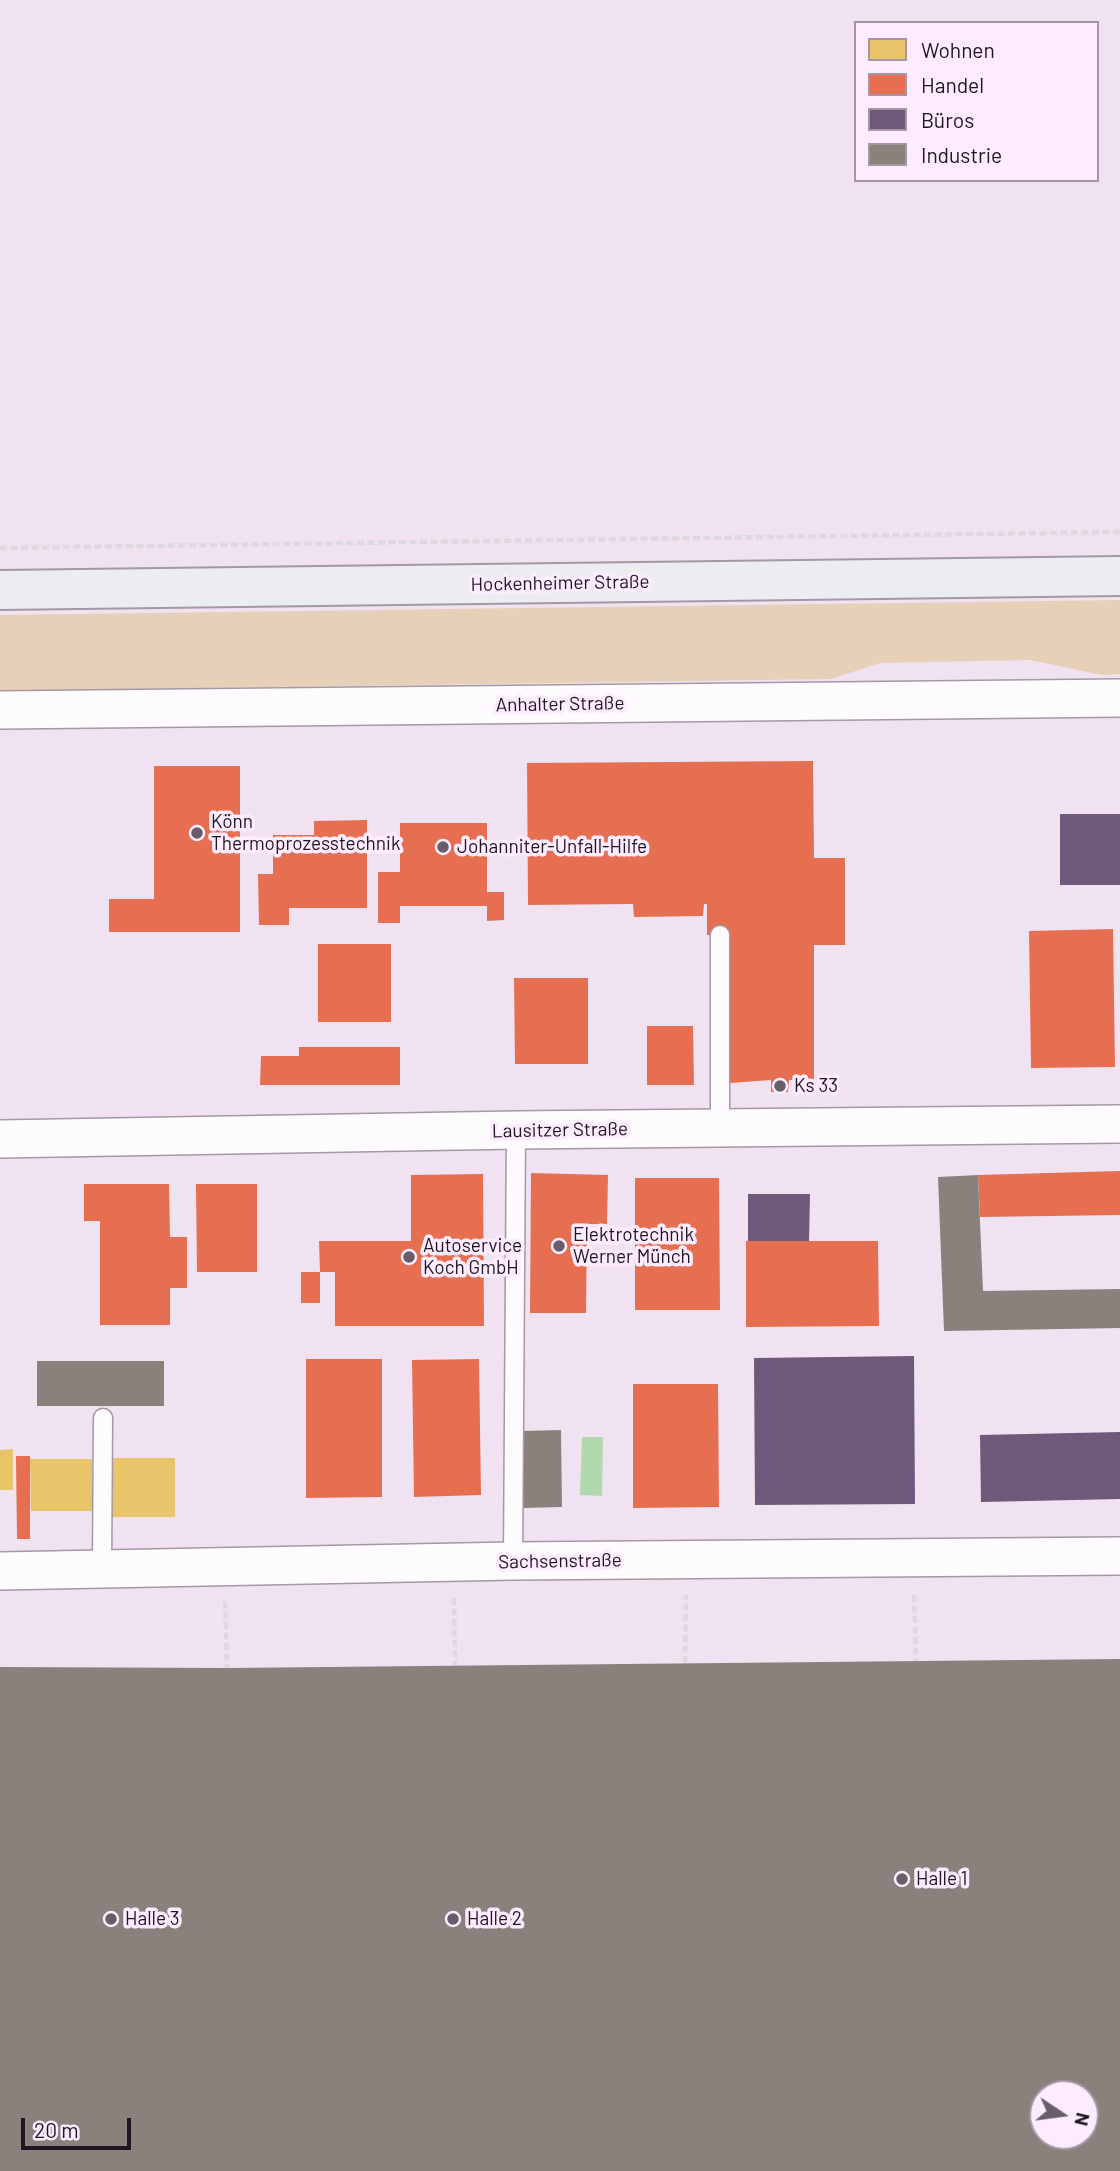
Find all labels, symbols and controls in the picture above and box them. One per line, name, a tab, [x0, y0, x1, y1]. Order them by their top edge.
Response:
legend	[854, 21, 1099, 182]
text: Wohnen	[921, 37, 995, 62]
text: Handel	[921, 72, 984, 97]
text: Büros	[921, 107, 974, 132]
text: Industrie	[921, 142, 1002, 167]
street label: Hockenheimer Straße	[470, 570, 650, 596]
street label: Anhalter Straße	[495, 691, 625, 717]
place label: Könn Thermoprozesstechnik	[211, 811, 400, 855]
marker: Könn Thermoprozesstechnik	[189, 825, 205, 841]
place label: Johanniter-Unfall-Hilfe	[457, 836, 647, 858]
marker: Johanniter-Unfall-Hilfe	[435, 839, 451, 855]
place label: Ks 33	[794, 1075, 838, 1097]
marker: Ks 33	[772, 1078, 788, 1094]
street label: Lausitzer Straße	[492, 1117, 628, 1143]
place label: Elektrotechnik Werner Münch	[573, 1224, 694, 1268]
place label: Autoservice Koch GmbH	[423, 1235, 522, 1279]
marker: Elektrotechnik Werner Münch	[551, 1238, 567, 1254]
marker: Autoservice Koch GmbH	[401, 1249, 417, 1265]
street label: Sachsenstraße	[498, 1549, 622, 1573]
place label: Halle 1	[916, 1868, 967, 1890]
marker: Halle 1	[894, 1871, 910, 1887]
place label: Halle 3	[125, 1908, 180, 1930]
place label: Halle 2	[467, 1908, 522, 1930]
marker: Halle 3	[103, 1911, 119, 1927]
marker: Halle 2	[445, 1911, 461, 1927]
north arrow	[1029, 2080, 1099, 2150]
scale bar	[24, 2104, 135, 2148]
text: N	[1070, 2111, 1096, 2128]
text: 20 m	[34, 2117, 79, 2142]

